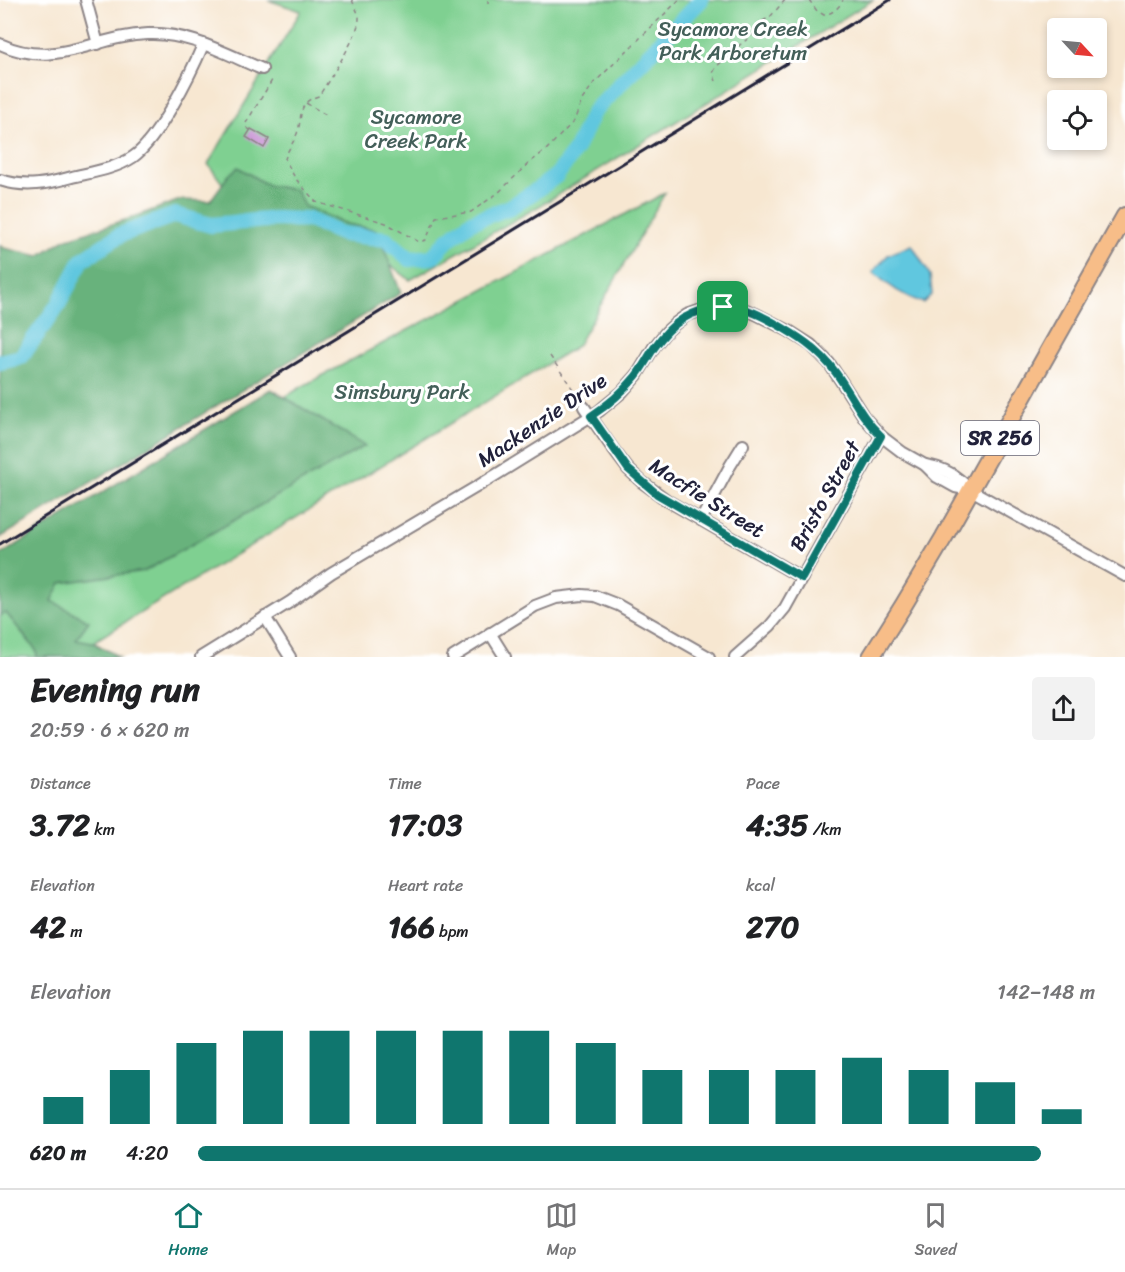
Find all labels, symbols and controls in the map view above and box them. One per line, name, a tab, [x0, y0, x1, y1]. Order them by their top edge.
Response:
park label: Sycamore Creek Park Arboretum	[658, 10, 808, 72]
north arrow	[1047, 18, 1107, 78]
map controls	[1047, 18, 1107, 150]
button: locate	[1047, 90, 1107, 150]
park label: Sycamore Creek Park	[365, 98, 468, 160]
pin	[697, 281, 748, 332]
icon: arrive	[706, 290, 739, 323]
street label: Mackenzie Drive	[469, 362, 615, 478]
park label: Simsbury Park	[334, 373, 470, 411]
road number: SR 256	[961, 421, 1039, 455]
street label: Bristo Street	[779, 432, 872, 559]
street label: Macfie Street	[641, 447, 773, 549]
text: Evening run	[30, 661, 200, 719]
button: share	[1032, 677, 1095, 740]
text: 20:59 · 6 × 620 m	[30, 713, 189, 748]
text: Distance	[30, 769, 91, 798]
text: Time	[388, 769, 422, 798]
text: Pace	[746, 769, 780, 798]
text: 3.72	[30, 798, 90, 852]
text: 17:03	[388, 798, 463, 852]
text: 4:35	[746, 798, 809, 852]
text: km	[90, 815, 115, 844]
text: /km	[809, 815, 842, 844]
text: Elevation	[30, 871, 95, 900]
text: Heart rate	[388, 871, 463, 900]
text: kcal	[746, 871, 775, 900]
text: 42	[30, 900, 66, 954]
text: 166	[388, 900, 435, 954]
text: 270	[746, 900, 799, 954]
text: m	[66, 917, 83, 946]
text: bpm	[435, 917, 469, 946]
text: Elevation	[30, 975, 111, 1010]
text: 142–148 m	[997, 975, 1095, 1010]
text: 620 m	[30, 1136, 86, 1171]
text: 4:20	[126, 1136, 169, 1171]
tab: Home	[168, 1199, 208, 1264]
tab: Map	[545, 1199, 578, 1264]
tab: Saved	[914, 1199, 957, 1264]

